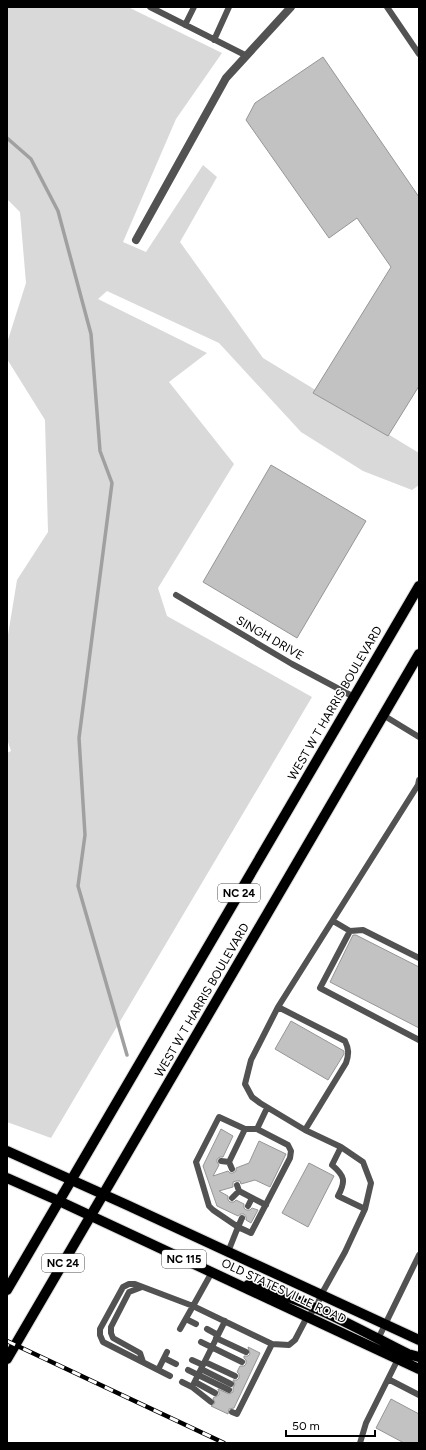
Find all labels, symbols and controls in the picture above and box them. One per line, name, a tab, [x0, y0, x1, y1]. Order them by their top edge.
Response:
street label: SINGH DRIVE	[234, 613, 306, 663]
street label: WEST W T HARRIS BOULEVARD	[285, 623, 385, 783]
road number: NC 24	[218, 884, 260, 902]
street label: WEST W T HARRIS BOULEVARD	[152, 920, 252, 1080]
road number: NC 115	[162, 1250, 206, 1268]
road number: NC 24	[42, 1254, 84, 1272]
street label: OLD STATESVILLE ROAD	[219, 1256, 349, 1326]
scale bar	[286, 1412, 375, 1438]
text: 50 m	[292, 1419, 320, 1433]

